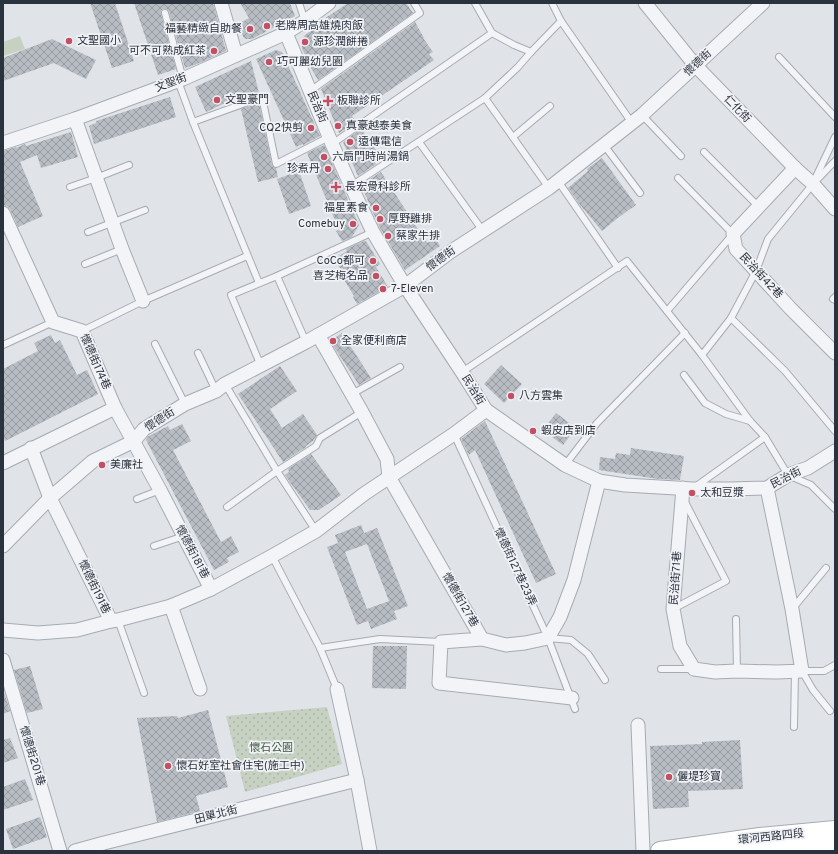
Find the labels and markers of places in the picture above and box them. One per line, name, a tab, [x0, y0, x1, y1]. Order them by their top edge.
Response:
place label: 老牌周高雄燒肉飯	[275, 19, 363, 33]
marker: 老牌周高雄燒肉飯	[262, 21, 272, 31]
place label: 福藝精緻自助餐	[165, 22, 242, 36]
marker: 福藝精緻自助餐	[245, 24, 255, 34]
place label: 文聖國小	[77, 34, 121, 48]
place label: 源珍潤餅捲	[313, 35, 368, 49]
marker: 文聖國小	[64, 36, 74, 46]
marker: 源珍潤餅捲	[300, 37, 310, 47]
place label: 可不可熟成紅茶	[129, 44, 206, 58]
marker: 可不可熟成紅茶	[209, 46, 219, 56]
place label: 巧可麗幼兒園	[277, 55, 343, 69]
marker: 巧可麗幼兒園	[264, 57, 274, 67]
place label: 文聖豪門	[225, 93, 269, 107]
place label: 板聯診所	[337, 94, 381, 108]
marker: 文聖豪門	[212, 95, 222, 105]
marker: 板聯診所	[322, 95, 334, 107]
place label: 真豪越泰美食	[346, 119, 412, 133]
place label: CQ2快剪	[259, 121, 303, 135]
marker: 真豪越泰美食	[333, 121, 343, 131]
marker: CQ2快剪	[306, 123, 316, 133]
place label: 遠傳電信	[358, 135, 402, 149]
marker: 遠傳電信	[345, 137, 355, 147]
place label: 六扇門時尚湯鍋	[332, 150, 409, 164]
marker: 六扇門時尚湯鍋	[319, 152, 329, 162]
place label: 珍煮丹	[287, 162, 320, 176]
marker: 珍煮丹	[323, 164, 333, 174]
place label: 長宏骨科診所	[345, 180, 411, 194]
marker: 長宏骨科診所	[330, 181, 342, 193]
place label: 福星素食	[324, 201, 368, 215]
marker: 福星素食	[371, 203, 381, 213]
place label: 厚野雞排	[388, 212, 432, 226]
marker: 厚野雞排	[375, 214, 385, 224]
place label: Comebuy	[298, 217, 345, 231]
marker: Comebuy	[348, 219, 358, 229]
place label: 蔡家牛排	[396, 229, 440, 243]
marker: 蔡家牛排	[383, 231, 393, 241]
place label: CoCo都可	[316, 254, 365, 268]
marker: CoCo都可	[368, 256, 378, 266]
place label: 喜芝梅名品	[313, 269, 368, 283]
marker: 喜芝梅名品	[371, 271, 381, 281]
place label: 7-Eleven	[391, 282, 433, 296]
marker: 7-Eleven	[378, 284, 388, 294]
place label: 全家便利商店	[341, 334, 407, 348]
marker: 全家便利商店	[328, 336, 338, 346]
place label: 八方雲集	[519, 389, 563, 403]
marker: 八方雲集	[506, 391, 516, 401]
place label: 蝦皮店到店	[541, 424, 596, 438]
marker: 蝦皮店到店	[528, 426, 538, 436]
place label: 美廉社	[110, 458, 143, 472]
marker: 美廉社	[97, 460, 107, 470]
place label: 太和豆漿	[700, 486, 744, 500]
marker: 太和豆漿	[687, 488, 697, 498]
place label: 懷石好室社會住宅(施工中)	[176, 759, 305, 773]
marker: 懷石好室社會住宅(施工中)	[163, 761, 173, 771]
place label: 儷堤珍寶	[677, 770, 721, 784]
marker: 儷堤珍寶	[664, 772, 674, 782]

